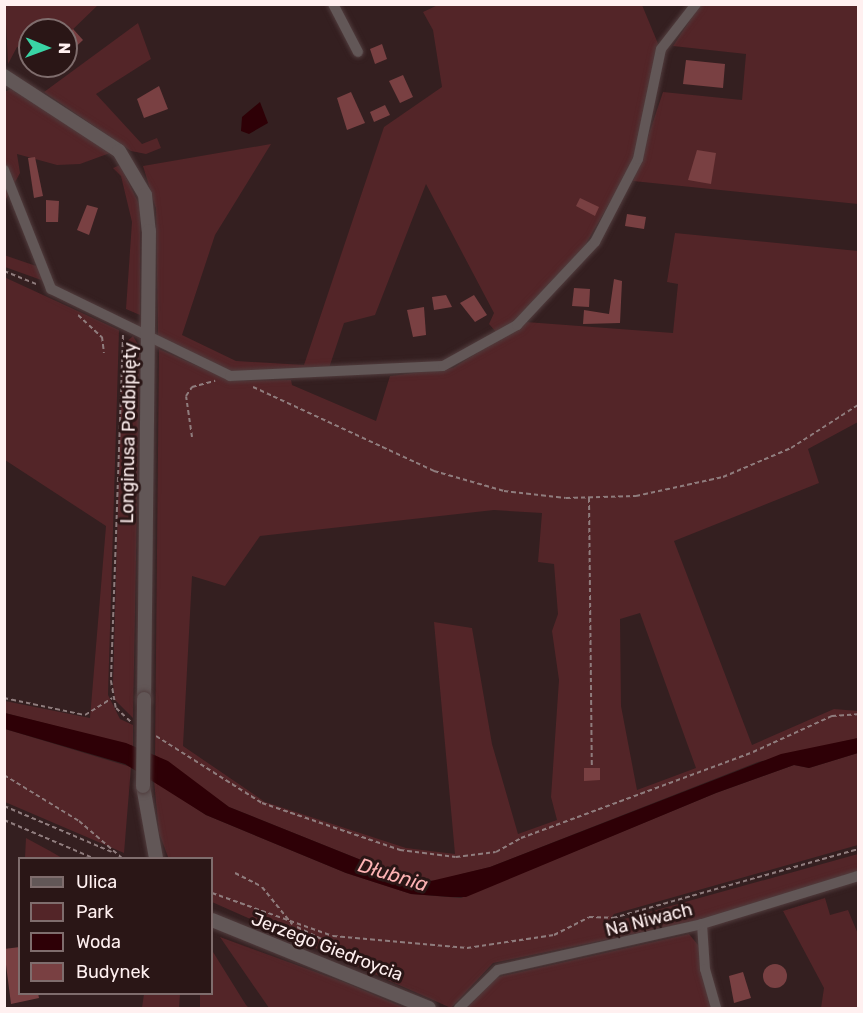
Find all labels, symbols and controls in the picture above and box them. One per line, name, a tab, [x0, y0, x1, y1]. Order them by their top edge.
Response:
north arrow	[18, 18, 78, 78]
text: N	[55, 42, 74, 54]
street label: Longinusa Podbipięty	[117, 342, 141, 524]
water label: Dłubnia	[355, 853, 431, 897]
legend	[18, 857, 213, 995]
text: Ulica	[76, 871, 117, 893]
street label: Na Niwach	[603, 899, 695, 941]
text: Park	[76, 901, 113, 923]
street label: Jerzego Giedroycia	[248, 908, 406, 986]
text: Woda	[76, 931, 121, 953]
text: Budynek	[76, 961, 150, 983]

